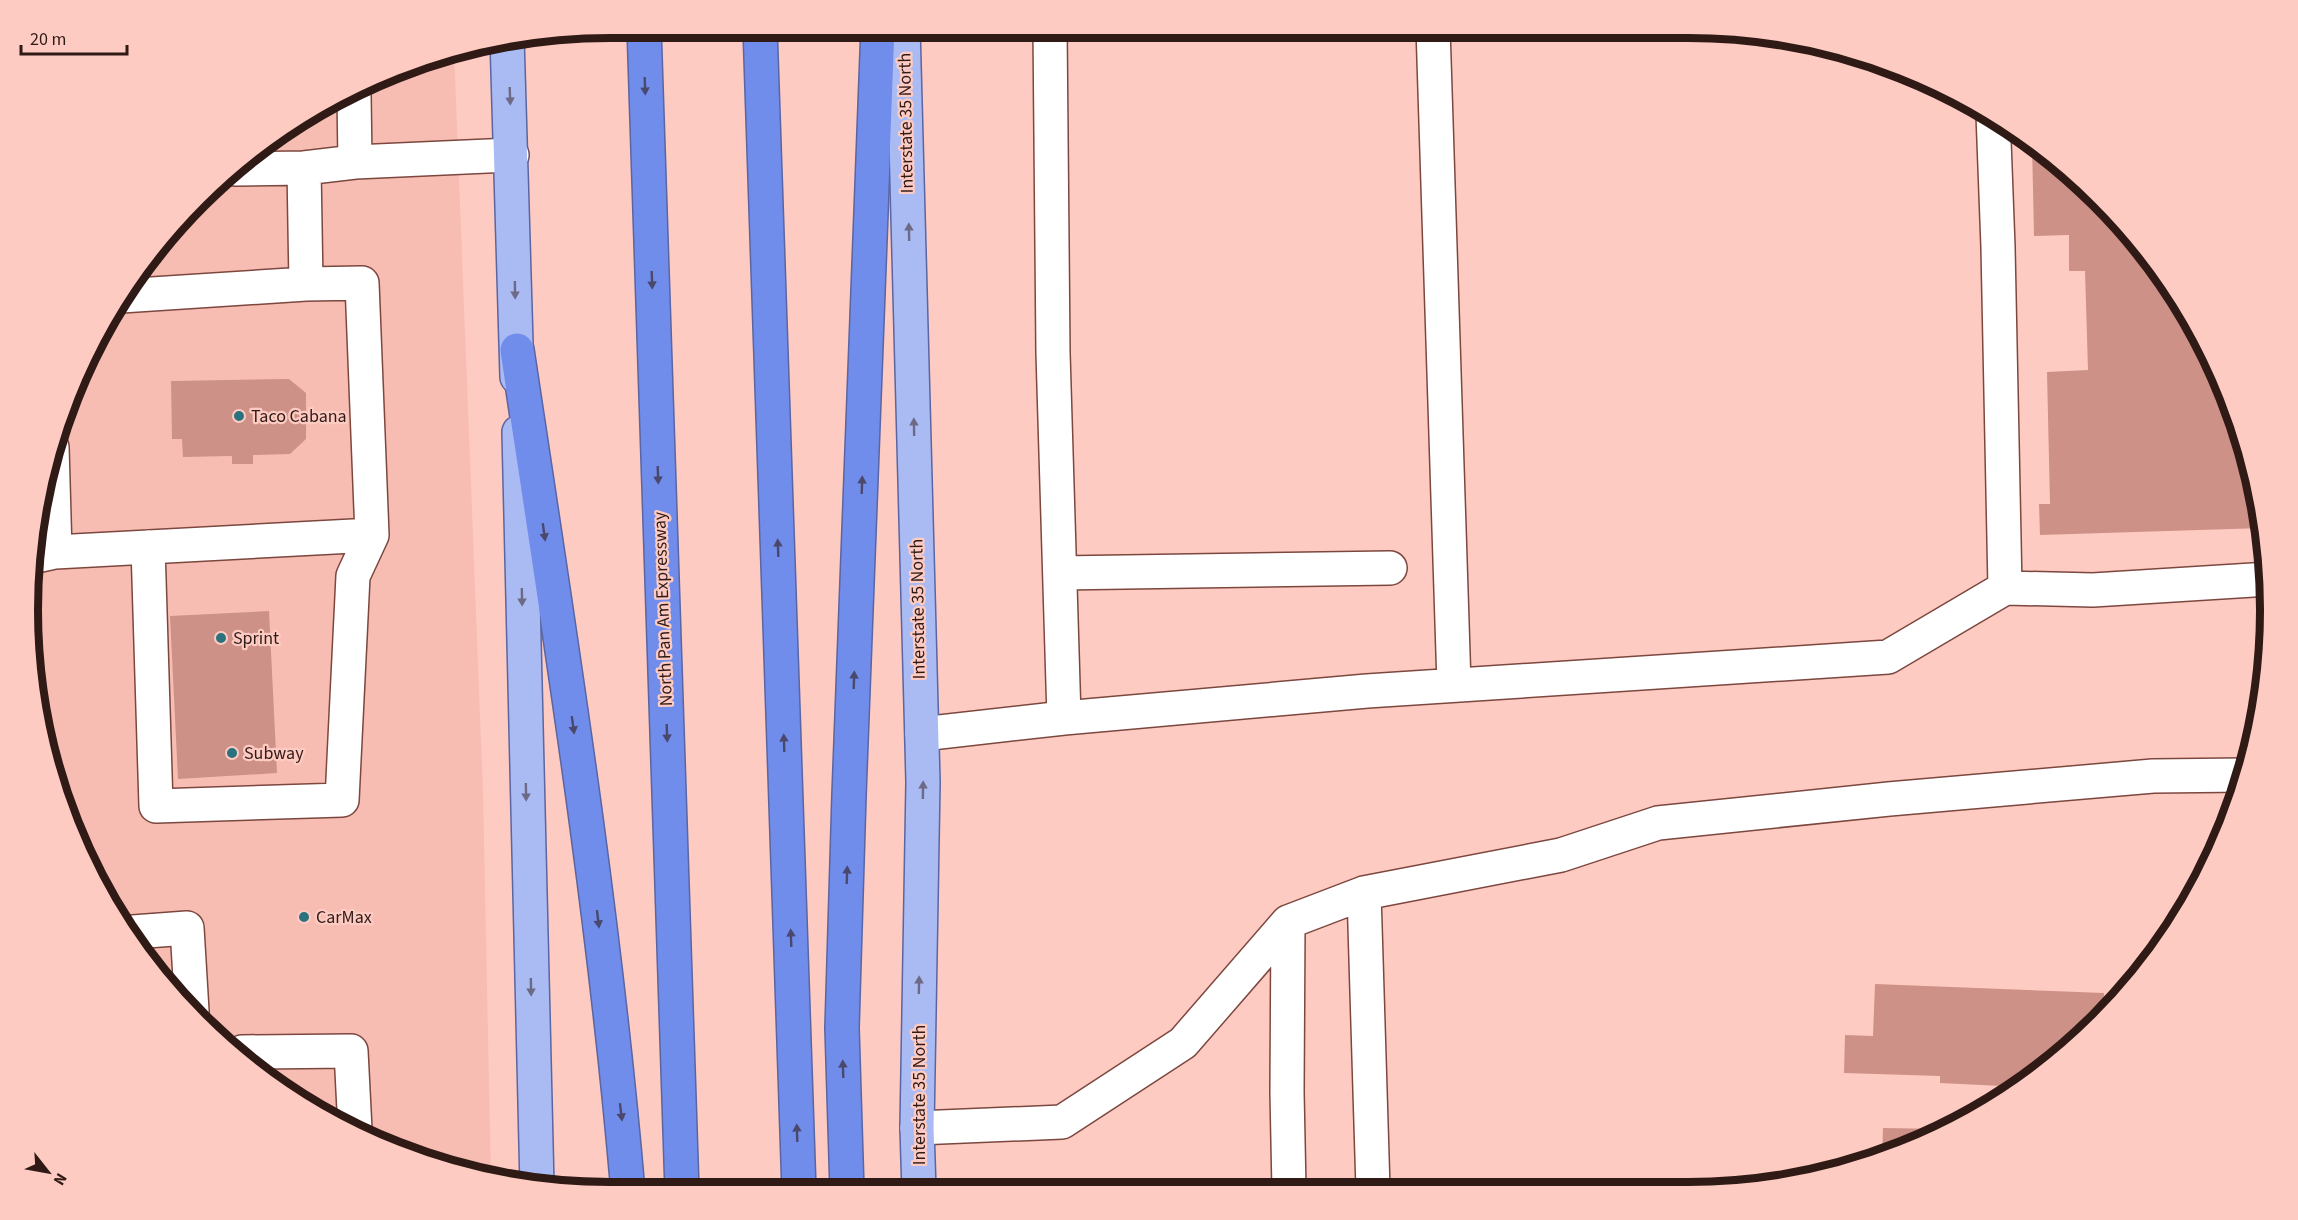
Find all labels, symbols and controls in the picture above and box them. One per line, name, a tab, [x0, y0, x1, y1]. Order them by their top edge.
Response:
scale bar	[21, 18, 128, 56]
text: 20 m	[30, 27, 66, 52]
street label: Interstate 35 North	[892, 52, 920, 194]
one-way arrow	[641, 76, 650, 95]
one-way arrow	[505, 86, 514, 105]
one-way arrow	[904, 223, 913, 242]
one-way arrow	[647, 271, 657, 290]
one-way arrow	[511, 281, 520, 300]
place label: Taco Cabana	[251, 404, 347, 429]
marker: Taco Cabana	[232, 409, 246, 423]
one-way arrow	[909, 418, 918, 437]
one-way arrow	[654, 466, 663, 485]
one-way arrow	[857, 475, 866, 494]
street label: North Pan Am Expressway	[647, 511, 679, 707]
one-way arrow	[540, 523, 549, 542]
one-way arrow	[773, 538, 782, 557]
street label: Interstate 35 North	[904, 538, 932, 680]
one-way arrow	[517, 588, 527, 607]
place label: Sprint	[233, 626, 279, 651]
marker: Sprint	[214, 631, 228, 645]
one-way arrow	[849, 670, 858, 689]
one-way arrow	[568, 716, 577, 735]
one-way arrow	[662, 724, 672, 743]
one-way arrow	[780, 733, 789, 752]
place label: Subway	[244, 741, 304, 766]
marker: Subway	[225, 746, 239, 760]
one-way arrow	[918, 781, 927, 800]
one-way arrow	[521, 783, 531, 802]
one-way arrow	[842, 865, 851, 884]
place label: CarMax	[316, 905, 372, 930]
one-way arrow	[593, 909, 603, 928]
marker: CarMax	[297, 910, 311, 924]
one-way arrow	[786, 928, 795, 947]
one-way arrow	[914, 976, 924, 995]
one-way arrow	[526, 978, 536, 997]
street label: Interstate 35 North	[907, 1025, 932, 1165]
one-way arrow	[839, 1060, 848, 1079]
one-way arrow	[616, 1103, 625, 1122]
one-way arrow	[792, 1123, 802, 1142]
north arrow	[18, 1142, 78, 1202]
text: N	[48, 1169, 72, 1189]

